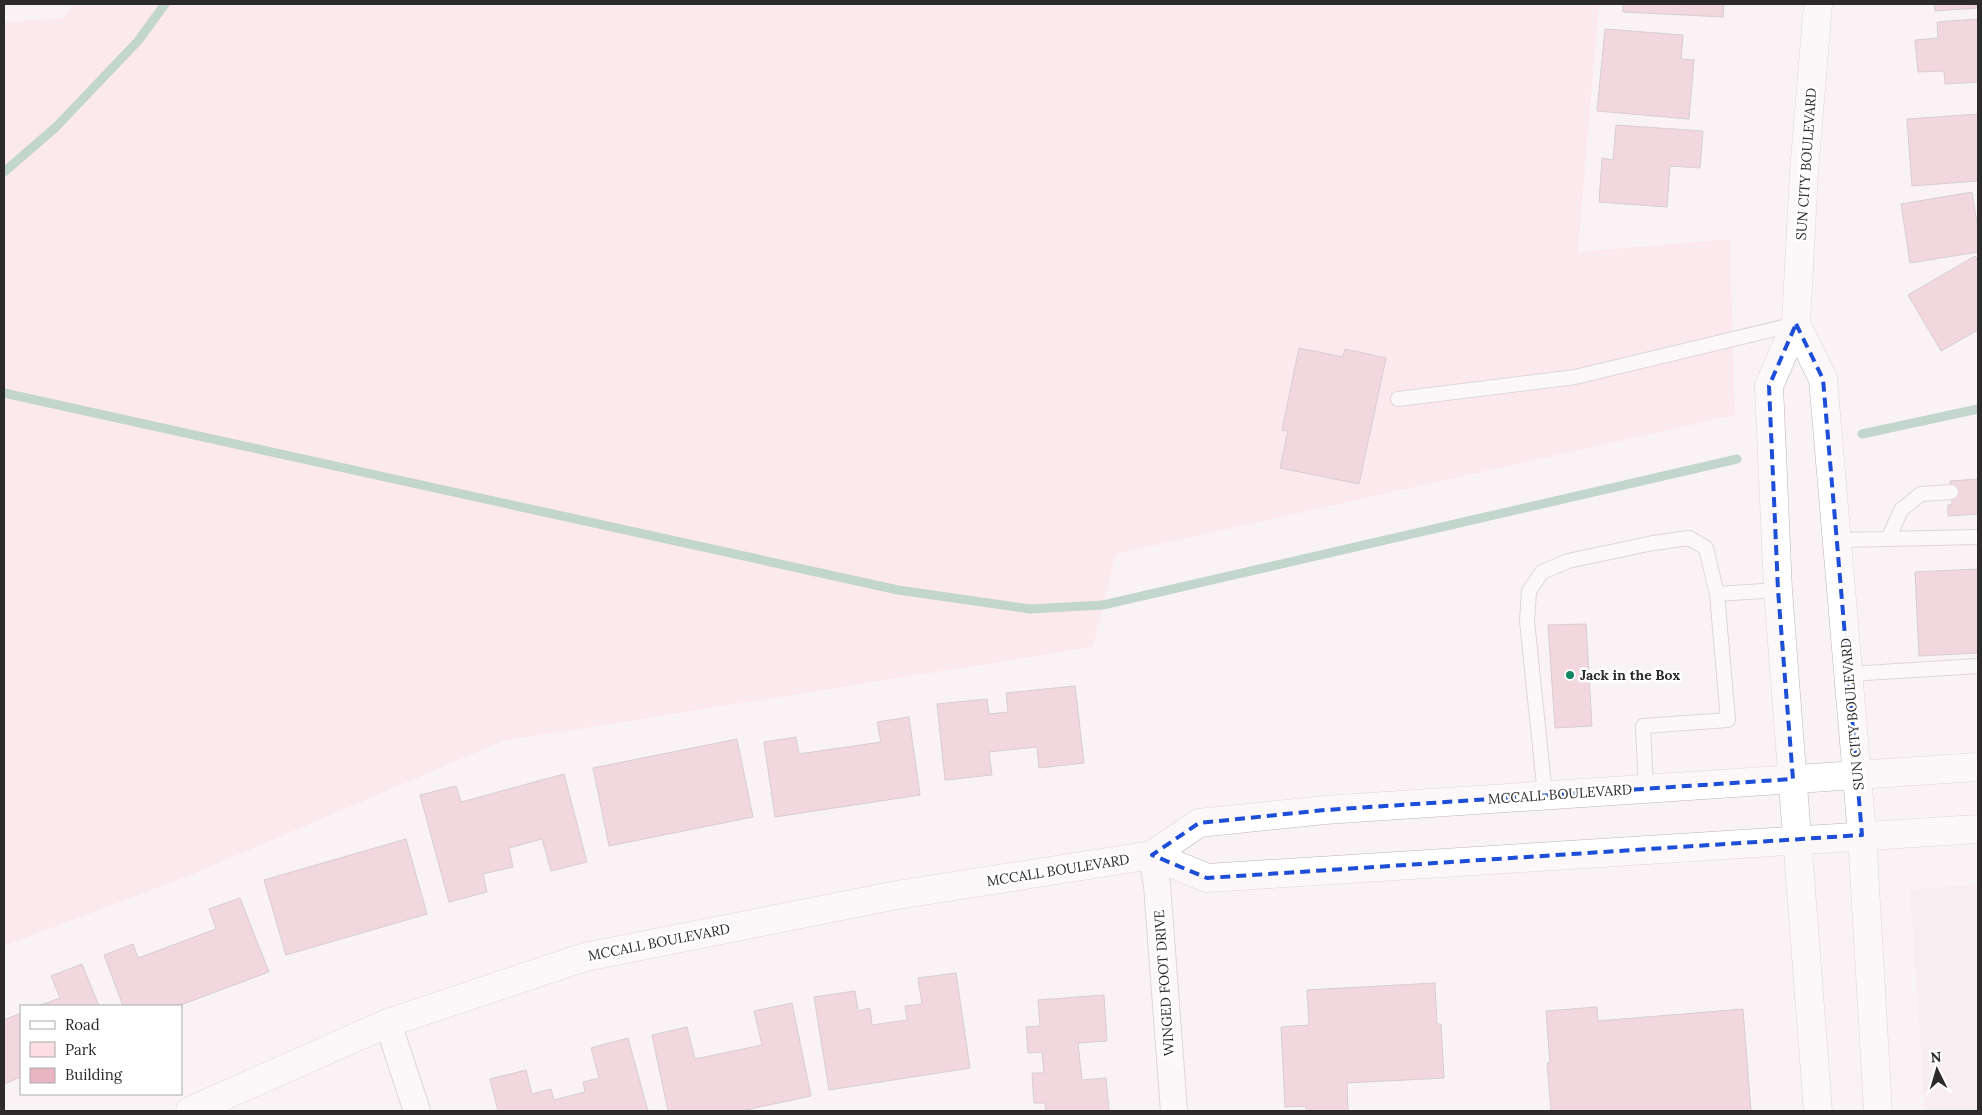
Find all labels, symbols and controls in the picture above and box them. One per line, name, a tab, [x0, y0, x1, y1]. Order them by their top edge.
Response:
street label: SUN CITY BOULEVARD	[1792, 87, 1820, 241]
street label: SUN CITY BOULEVARD	[1836, 637, 1868, 791]
place label: Jack in the Box	[1580, 666, 1680, 684]
marker: Jack in the Box	[1564, 669, 1576, 681]
street label: MCCALL BOULEVARD	[1487, 780, 1633, 808]
street label: MCCALL BOULEVARD	[985, 850, 1131, 890]
street label: WINGED FOOT DRIVE	[1150, 909, 1178, 1057]
street label: MCCALL BOULEVARD	[586, 919, 732, 965]
legend	[20, 1005, 182, 1095]
text: Road	[65, 1015, 100, 1034]
text: Park	[65, 1040, 96, 1059]
north arrow	[1912, 1045, 1962, 1095]
text: N	[1930, 1048, 1942, 1066]
text: Building	[65, 1065, 123, 1084]

